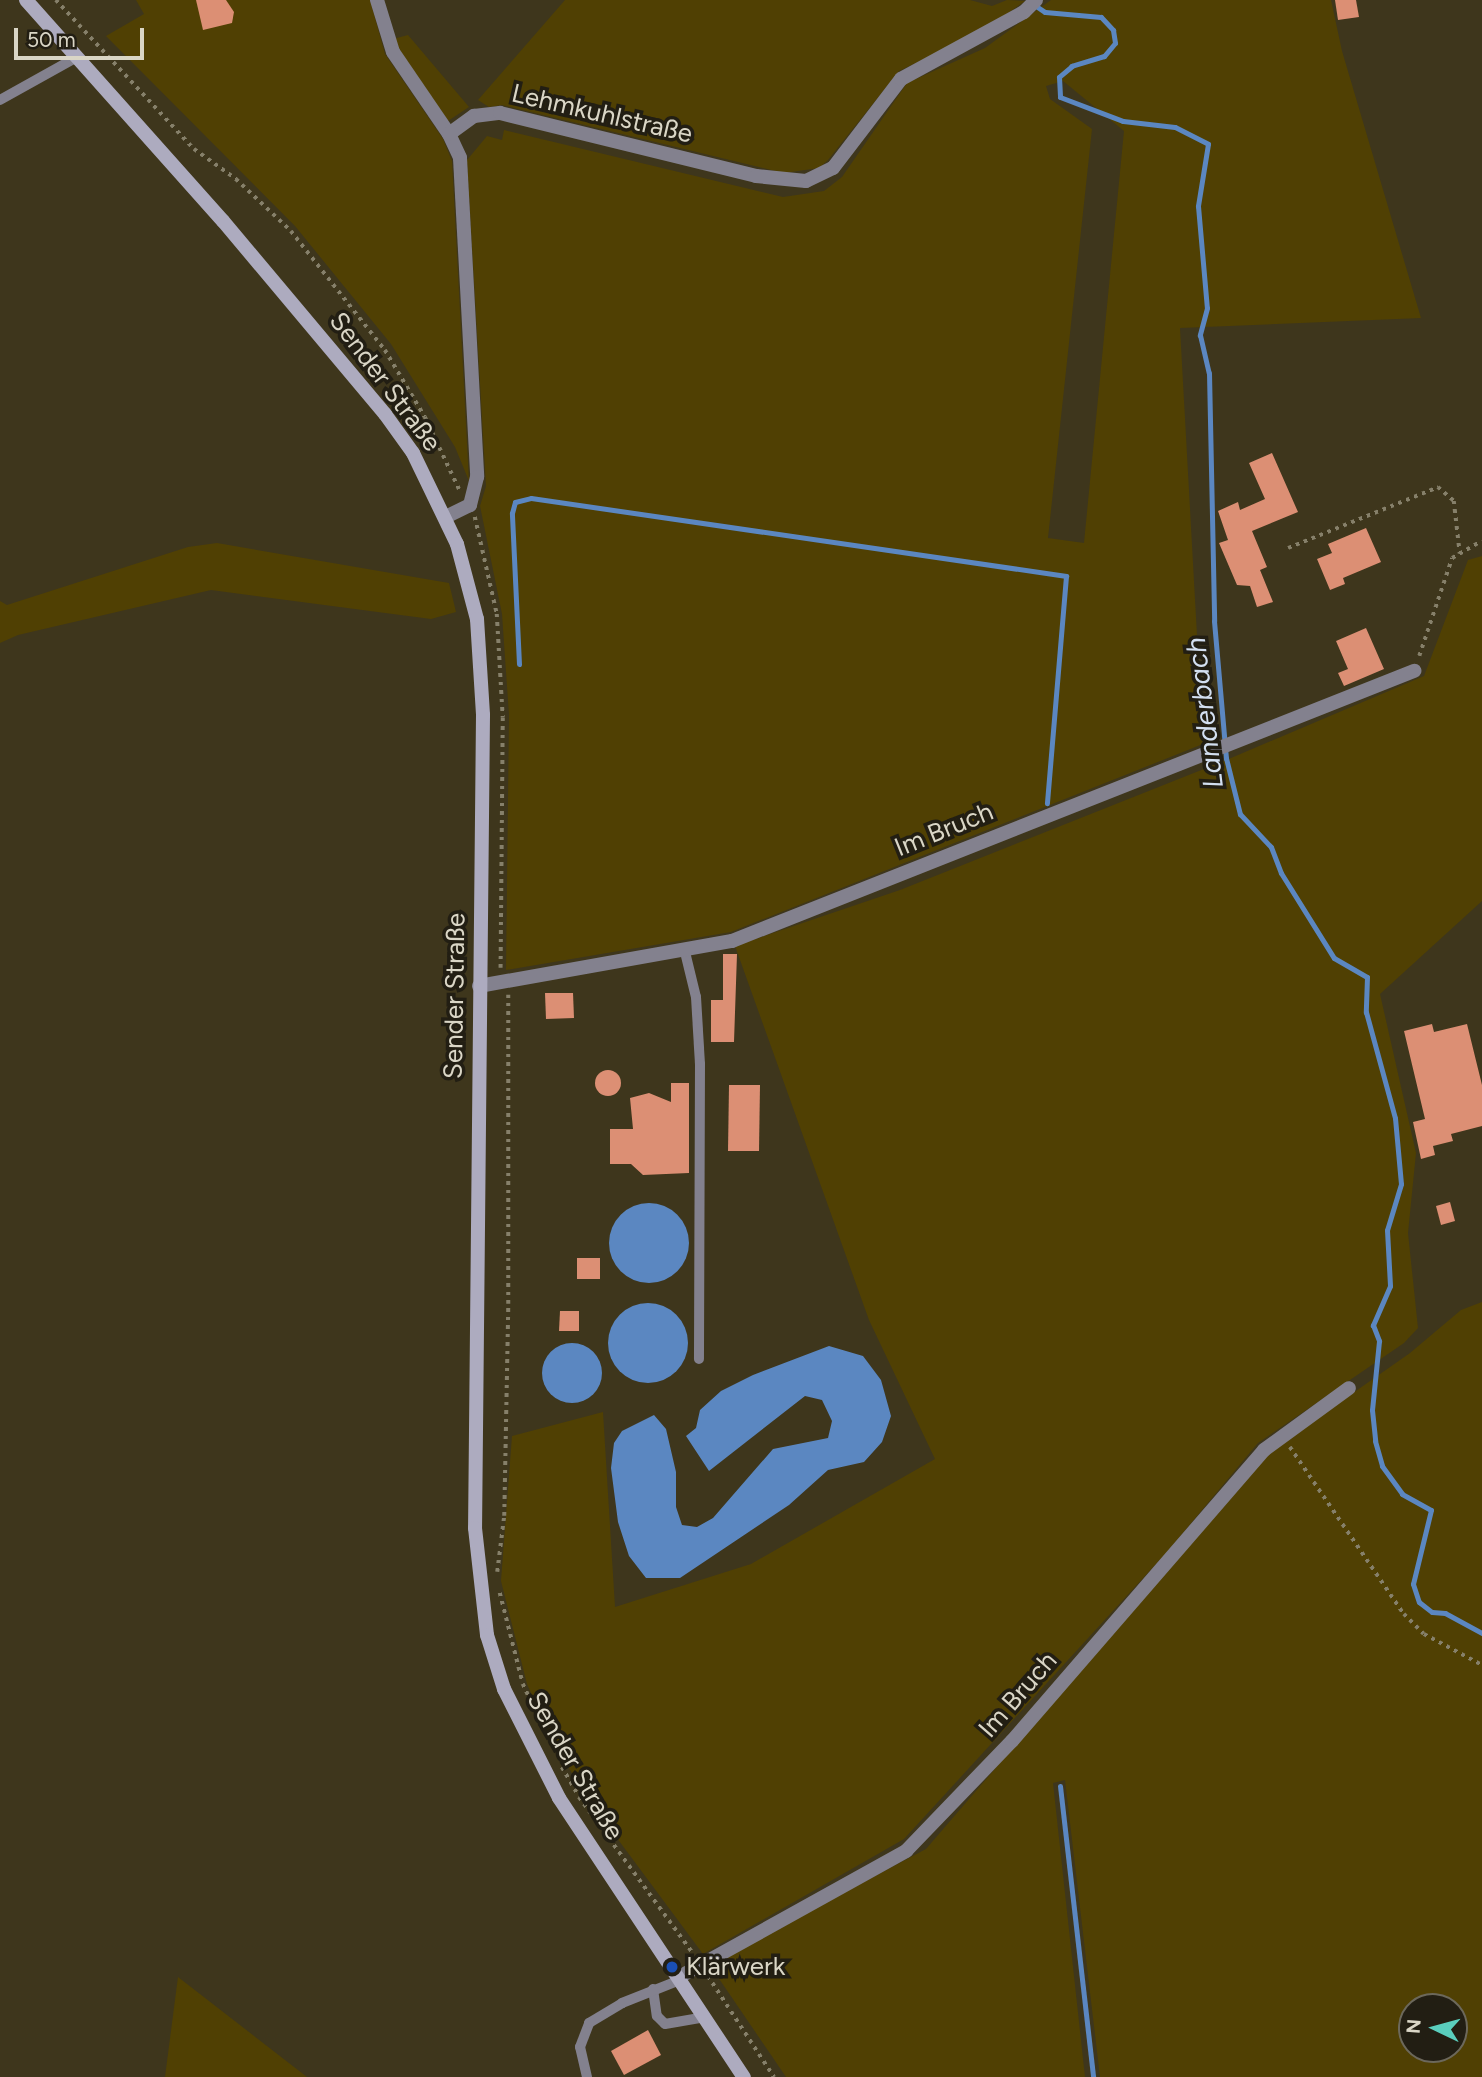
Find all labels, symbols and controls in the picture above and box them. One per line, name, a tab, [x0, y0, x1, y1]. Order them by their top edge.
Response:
scale bar	[18, 14, 147, 58]
text: 50 m	[27, 27, 76, 52]
street label: Lehmkuhlstraße	[509, 78, 695, 150]
street label: Sender Straße	[323, 306, 447, 458]
water label: Landerbach	[1178, 636, 1230, 790]
street label: Im Bruch	[890, 796, 998, 864]
street label: Sender Straße	[438, 913, 472, 1079]
street label: Im Bruch	[972, 1646, 1064, 1744]
street label: Sender Straße	[520, 1686, 630, 1846]
place label: Klärwerk	[686, 1951, 785, 1983]
marker: Klärwerk	[664, 1959, 680, 1975]
north arrow	[1398, 1993, 1468, 2063]
text: N	[1401, 2018, 1426, 2035]

